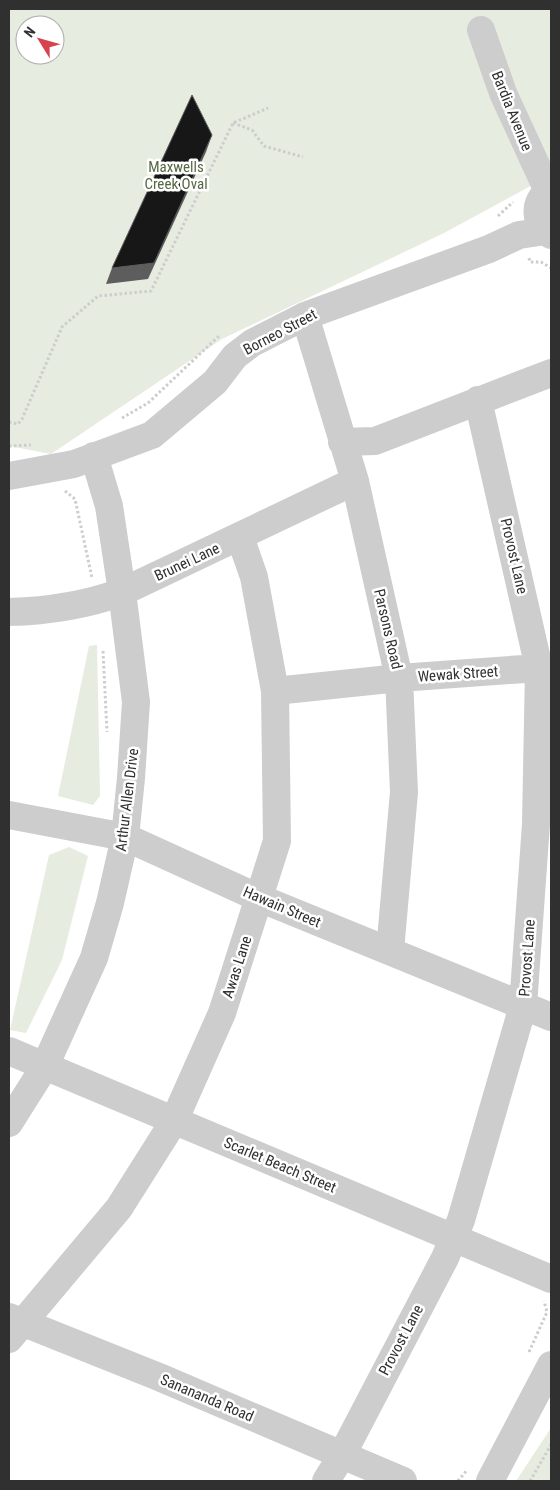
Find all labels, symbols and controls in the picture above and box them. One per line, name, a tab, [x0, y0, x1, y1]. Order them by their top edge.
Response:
north arrow	[15, 15, 65, 65]
text: N	[21, 24, 39, 40]
street label: Bardia Avenue	[488, 68, 536, 154]
park label: Maxwells Creek Oval	[144, 158, 208, 193]
street label: Borneo Street	[240, 305, 320, 359]
street label: Provost Lane	[497, 516, 531, 596]
street label: Brunei Lane	[152, 539, 222, 585]
street label: Parsons Road	[370, 587, 406, 671]
street label: Wewak Street	[417, 662, 499, 686]
street label: Arthur Allen Drive	[112, 747, 142, 853]
street label: Hawain Street	[240, 883, 324, 931]
street label: Provost Lane	[515, 919, 539, 997]
street label: Awas Lane	[219, 934, 255, 1000]
street label: Scarlet Beach Street	[221, 1133, 339, 1197]
street label: Provost Lane	[375, 1302, 427, 1378]
street label: Sanananda Road	[158, 1370, 256, 1426]

